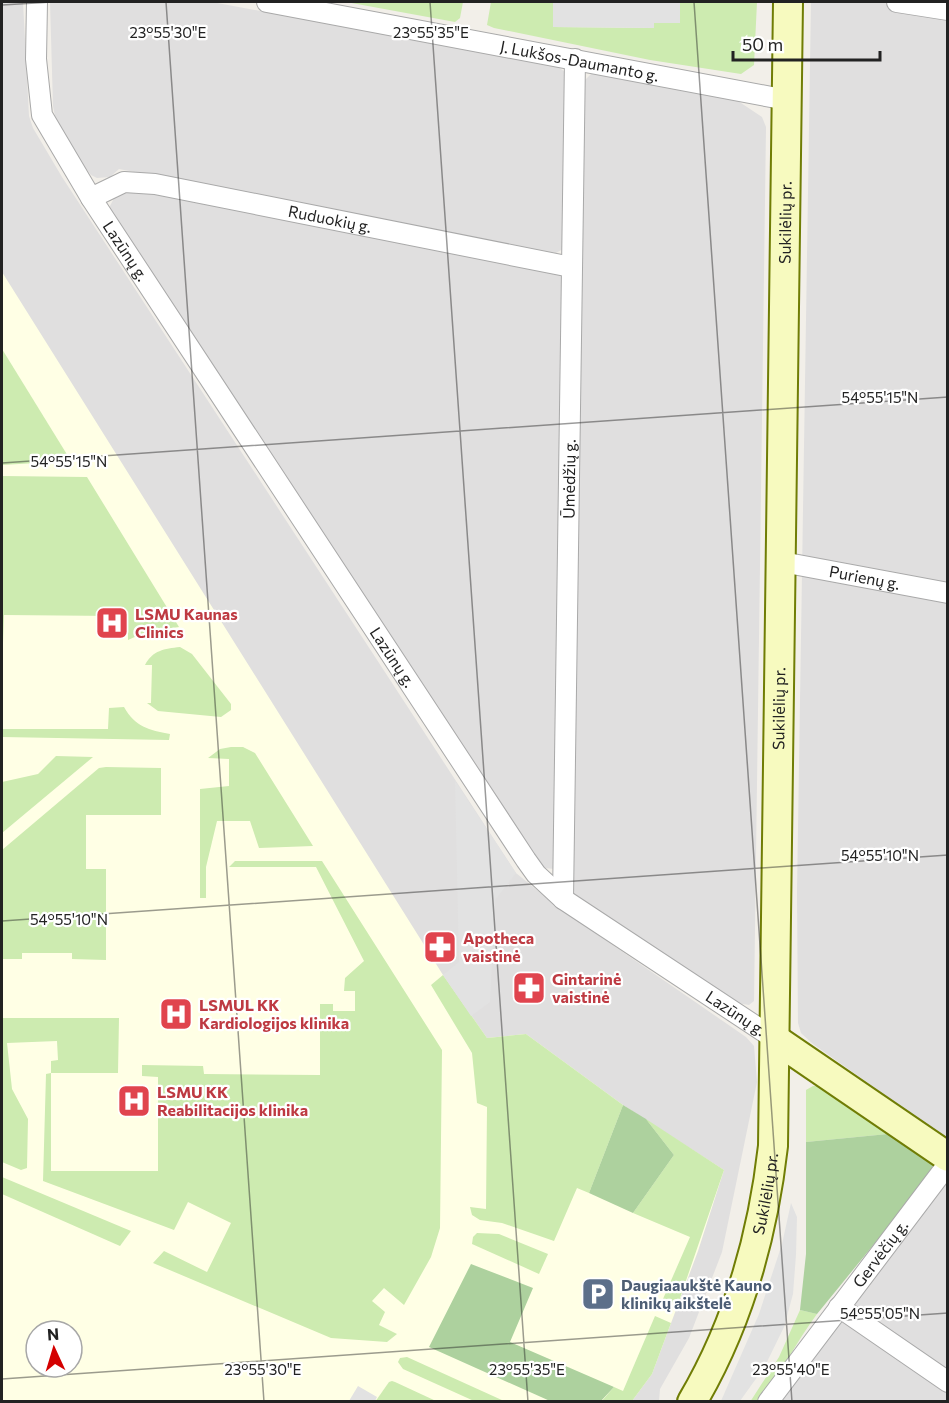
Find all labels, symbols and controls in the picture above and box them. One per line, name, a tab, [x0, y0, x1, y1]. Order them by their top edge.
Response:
text: 23°55'30"E	[130, 23, 207, 41]
text: 23°55'35"E	[393, 23, 469, 41]
scale bar	[733, 24, 880, 62]
text: 50 m	[742, 33, 783, 55]
street label: J. Lukšos-Daumanto g.	[499, 36, 661, 85]
street label: Sukilėlių pr.	[775, 181, 795, 264]
street label: Ruduokių g.	[287, 201, 373, 236]
street label: Lazūnų g.	[100, 217, 153, 284]
text: 54°55'15"N	[842, 388, 918, 406]
street label: Ūmėdžių g.	[558, 439, 579, 519]
text: 54°55'15"N	[31, 452, 107, 470]
street label: Purienų g.	[828, 561, 902, 593]
place label: LSMU Kaunas Clinics	[135, 604, 238, 641]
hospital icon: LSMU Kaunas Clinics	[94, 605, 130, 641]
street label: Lazūnų g.	[366, 623, 420, 690]
street label: Sukilėlių pr.	[768, 667, 788, 750]
text: 54°55'10"N	[841, 846, 919, 864]
text: 54°55'10"N	[30, 910, 108, 928]
place label: Apotheca vaistinė	[463, 928, 534, 965]
pharmacy icon: Apotheca vaistinė	[422, 929, 458, 965]
place label: Gintarinė vaistinė	[552, 969, 621, 1006]
pharmacy icon: Gintarinė vaistinė	[511, 970, 547, 1006]
street label: Lazūnų g.	[702, 986, 770, 1039]
place label: LSMUL KK Kardiologijos klinika	[199, 995, 349, 1032]
hospital icon: LSMUL KK Kardiologijos klinika	[158, 996, 194, 1032]
place label: LSMU KK Reabilitacijos klinika	[157, 1082, 308, 1119]
hospital icon: LSMU KK Reabilitacijos klinika	[116, 1083, 152, 1119]
street label: Sukilėlių pr.	[748, 1152, 781, 1236]
street label: Gervėčių g.	[848, 1216, 911, 1291]
place label: Daugiaaukštė Kauno klinikų aikštelė	[621, 1275, 772, 1312]
parking icon: Daugiaaukštė Kauno klinikų aikštelė	[580, 1276, 616, 1312]
text: 54°55'05"N	[840, 1304, 920, 1322]
north arrow	[24, 1319, 84, 1379]
text: N	[46, 1324, 60, 1343]
text: 23°55'30"E	[225, 1360, 302, 1378]
text: 23°55'35"E	[489, 1360, 565, 1378]
text: 23°55'40"E	[752, 1360, 830, 1378]

